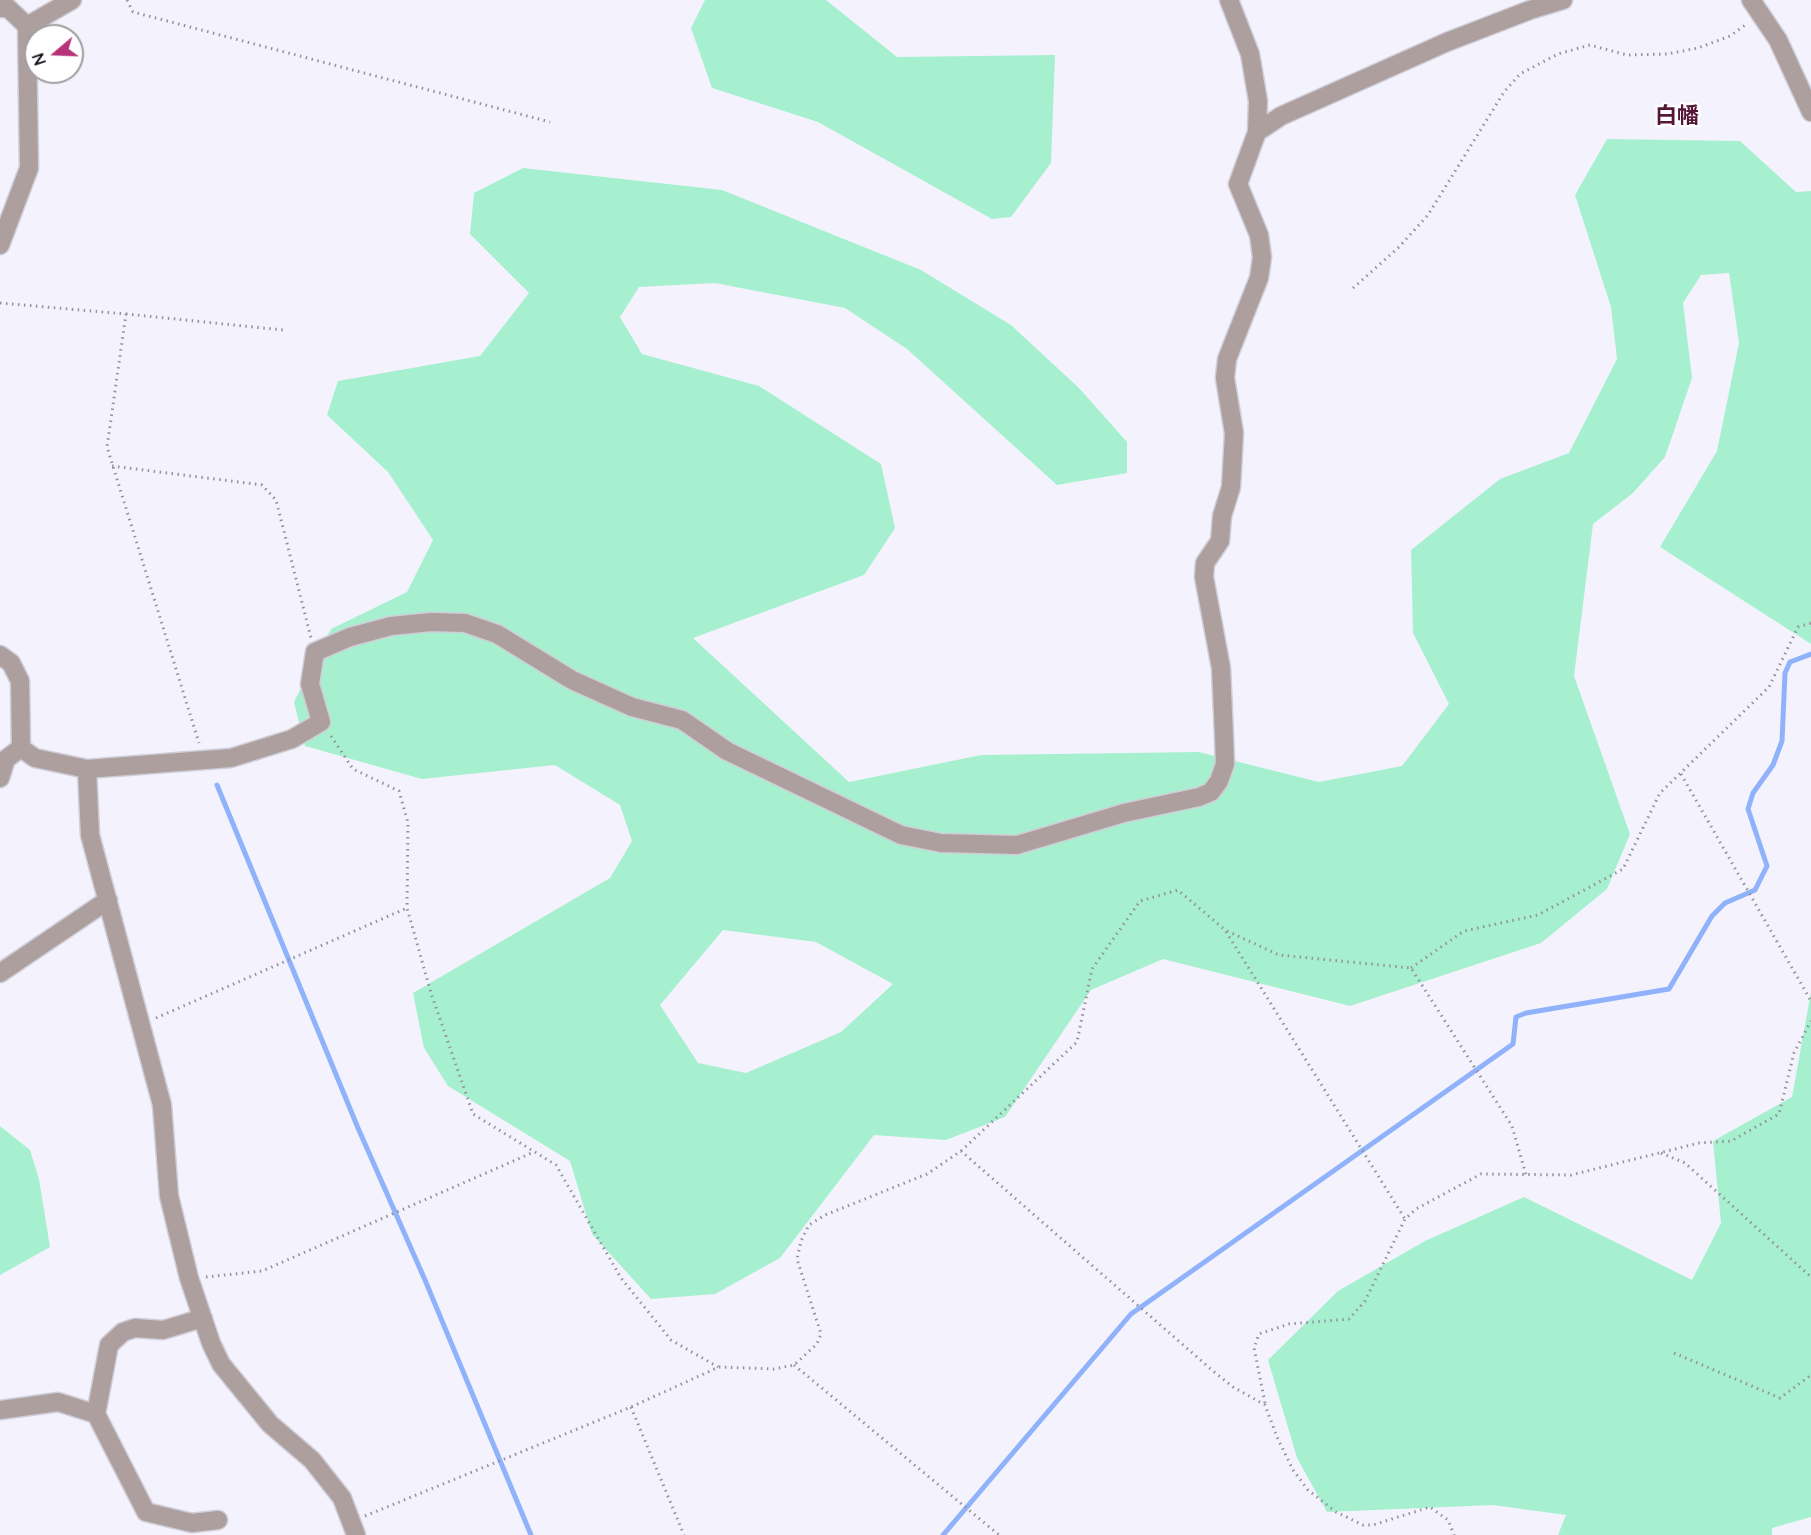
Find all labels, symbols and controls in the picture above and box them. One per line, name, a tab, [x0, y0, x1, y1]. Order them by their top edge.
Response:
north arrow	[24, 24, 84, 84]
text: N	[28, 50, 50, 68]
district label: 白幡	[1655, 103, 1699, 129]

